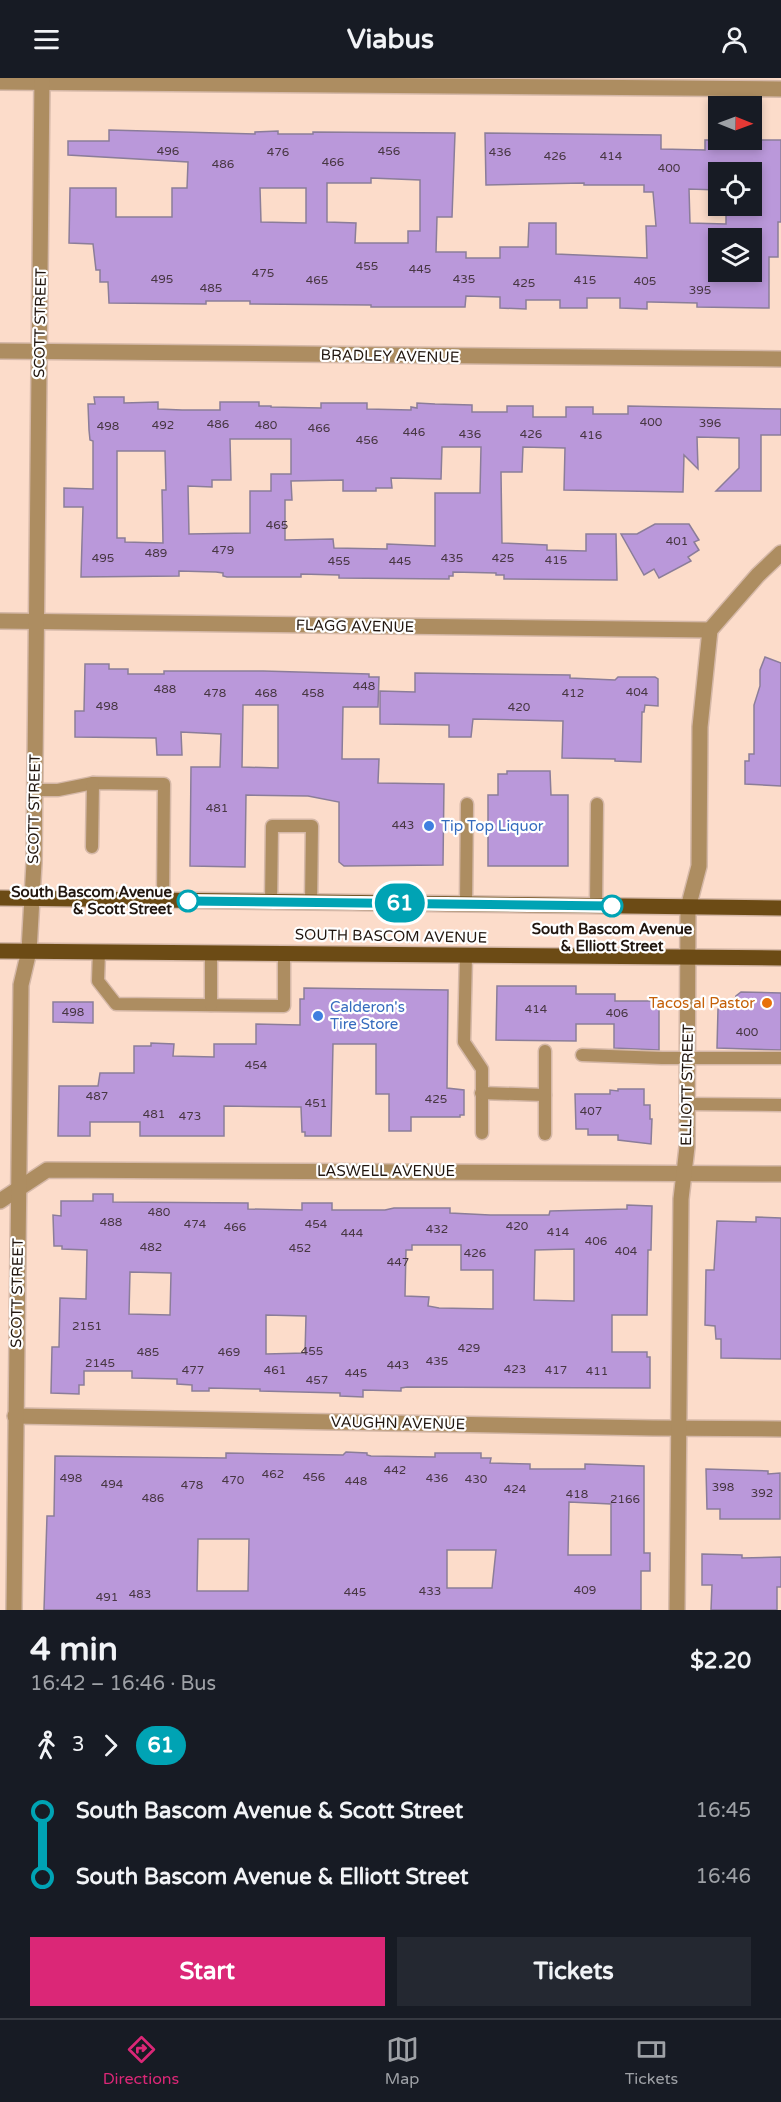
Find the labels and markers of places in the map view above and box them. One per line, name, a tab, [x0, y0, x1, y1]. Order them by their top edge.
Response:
place label: Tip Top Liquor	[441, 817, 544, 835]
marker: Tip Top Liquor	[422, 819, 436, 833]
place label: South Bascom Avenue & Scott Street	[11, 883, 173, 918]
marker: South Bascom Avenue & Scott Street	[177, 890, 199, 912]
marker: South Bascom Avenue & Elliott Street	[601, 895, 623, 917]
place label: South Bascom Avenue & Elliott Street	[532, 920, 693, 955]
place label: Tacos al Pastor	[649, 994, 755, 1012]
marker: Tacos al Pastor	[760, 996, 774, 1010]
place label: Calderon's Tire Store	[330, 998, 405, 1033]
marker: Calderon's Tire Store	[311, 1009, 325, 1023]

